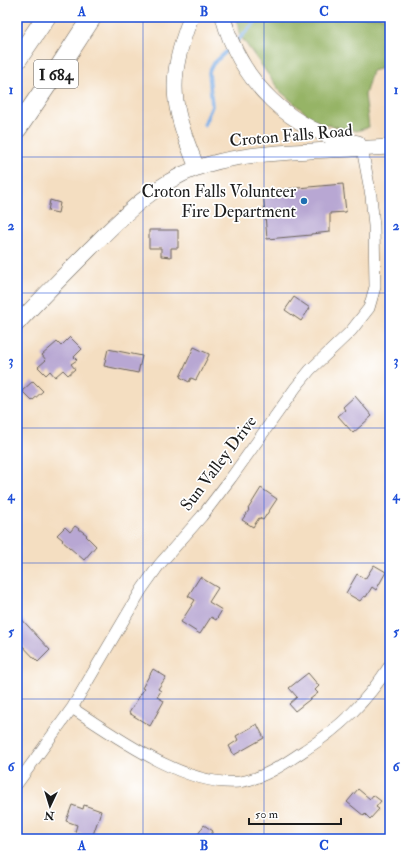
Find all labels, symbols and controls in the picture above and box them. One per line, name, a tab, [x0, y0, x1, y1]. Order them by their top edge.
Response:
text: A	[77, 4, 87, 20]
text: B	[200, 4, 208, 20]
text: C	[319, 4, 329, 20]
road number: I 684	[34, 60, 78, 88]
text: 1	[9, 82, 14, 98]
text: 1	[394, 82, 399, 98]
street label: Croton Falls Road	[229, 120, 354, 151]
place label: Croton Falls Volunteer Fire Department	[141, 181, 297, 223]
marker: Croton Falls Volunteer Fire Department	[299, 196, 309, 206]
text: 2	[8, 218, 15, 234]
text: 2	[393, 218, 400, 234]
text: 3	[9, 353, 14, 369]
text: 3	[394, 353, 399, 369]
street label: Sun Valley Drive	[176, 412, 262, 516]
text: 4	[6, 488, 15, 504]
text: 4	[391, 488, 400, 504]
text: 5	[8, 624, 14, 640]
text: 5	[393, 624, 399, 640]
text: 6	[8, 759, 16, 775]
text: 6	[393, 759, 401, 775]
north arrow	[30, 786, 70, 826]
scale bar	[249, 800, 341, 826]
text: 50 m	[255, 807, 279, 822]
text: N	[43, 809, 56, 822]
text: A	[77, 838, 87, 854]
text: B	[200, 838, 208, 854]
text: C	[319, 838, 329, 854]

